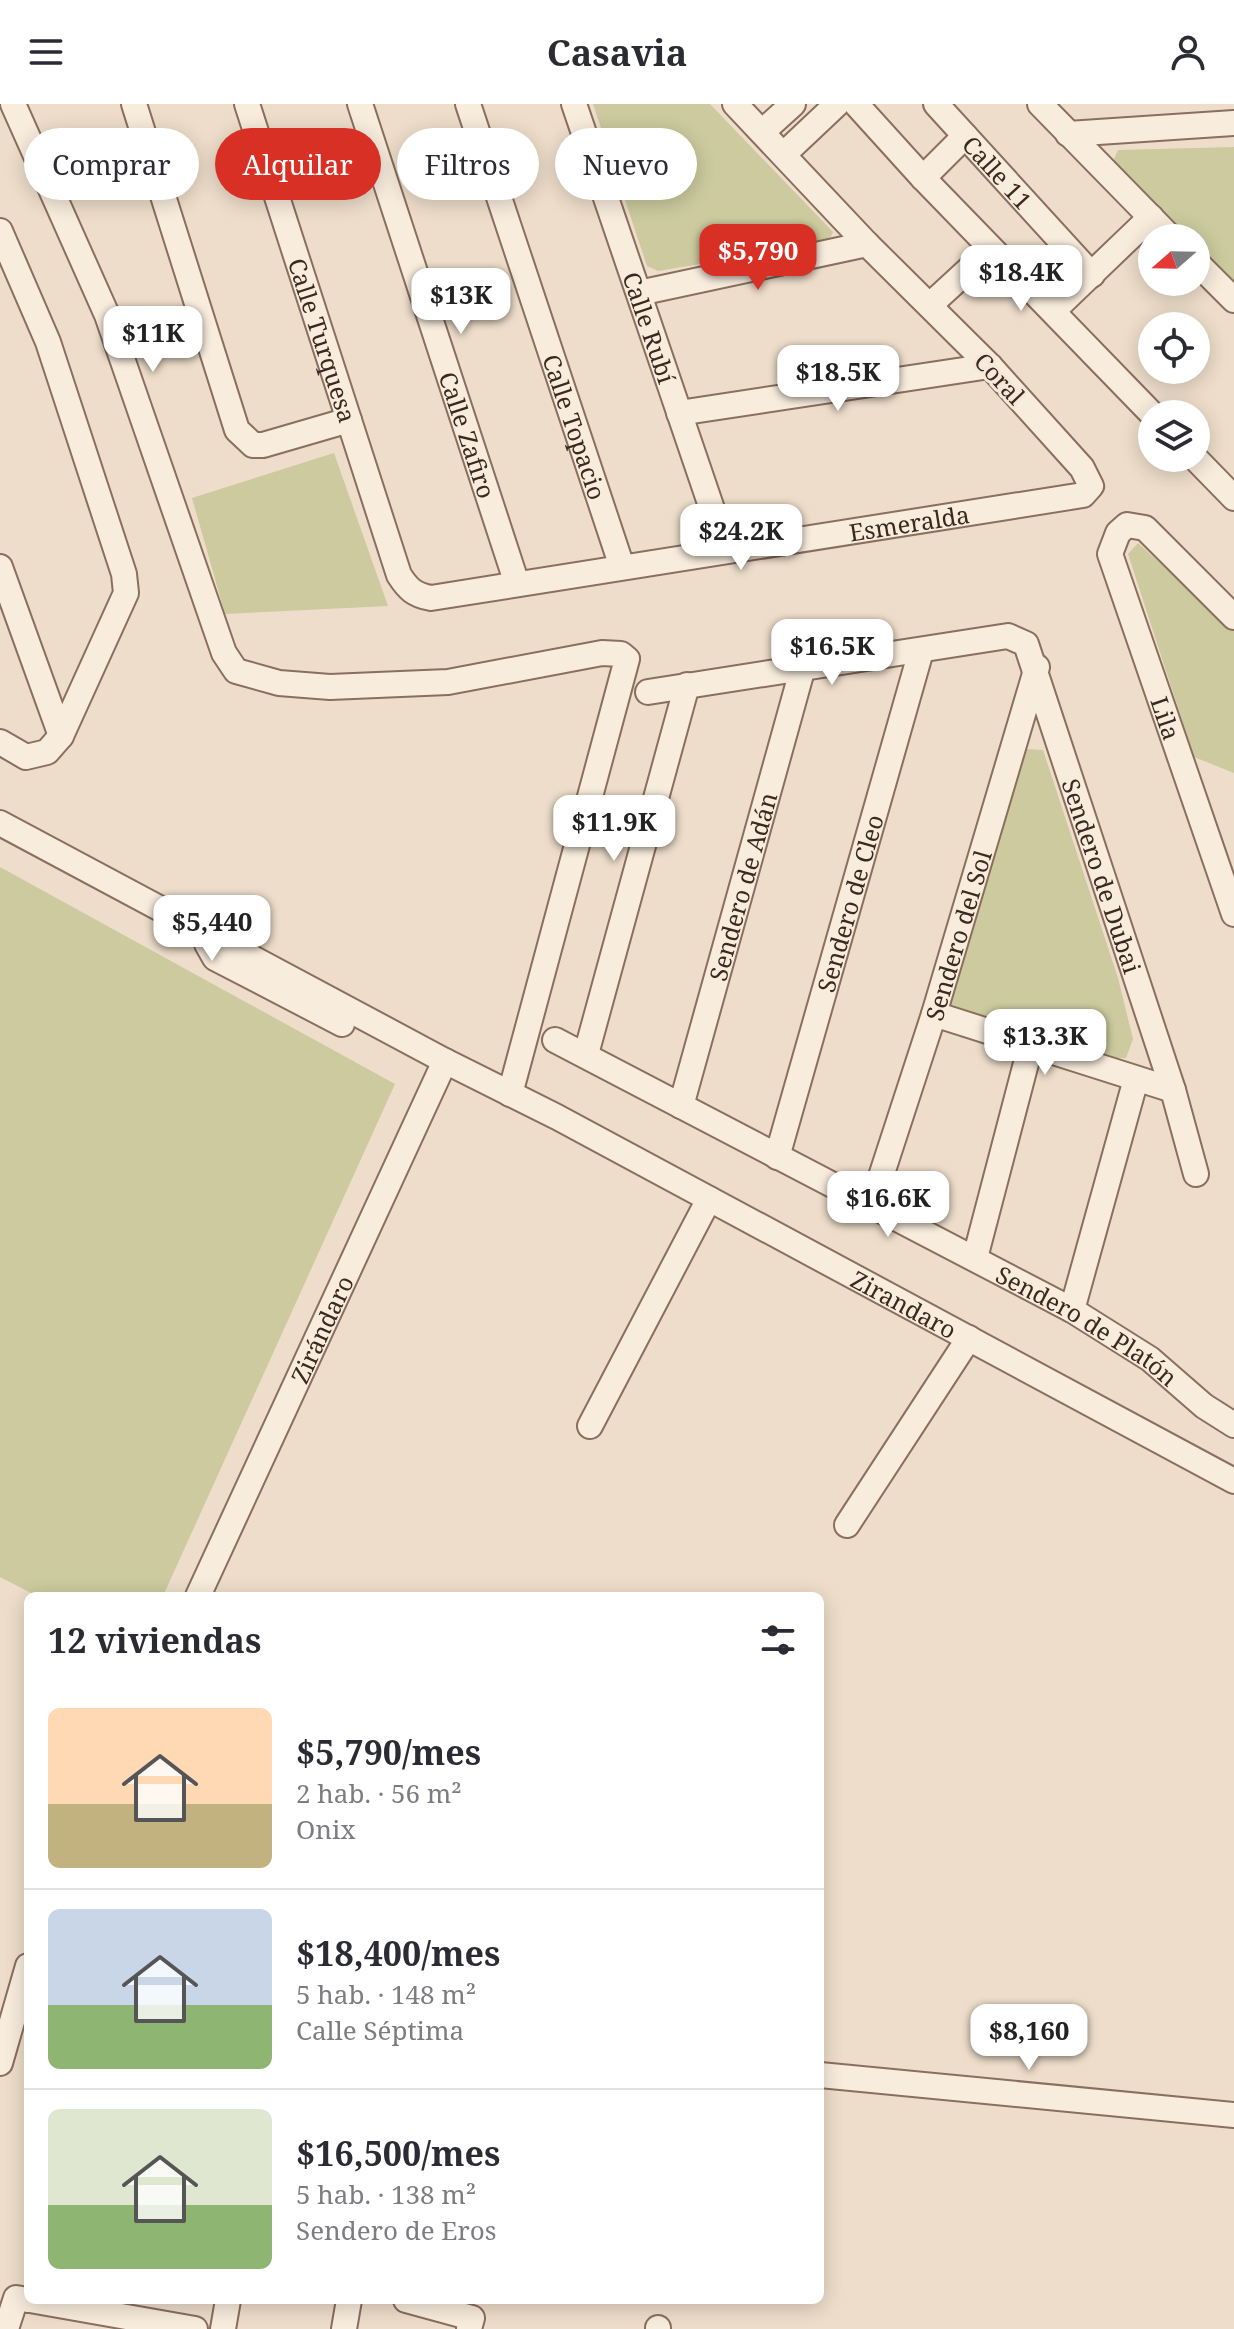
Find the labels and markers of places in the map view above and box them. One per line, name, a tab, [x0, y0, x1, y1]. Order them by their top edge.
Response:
pin: $5,790	[693, 224, 823, 292]
pin: $18.4K	[956, 245, 1086, 313]
pin: $13K	[414, 268, 508, 336]
pin: $11K	[106, 306, 200, 374]
pin: $18.5K	[773, 345, 903, 413]
pin: $24.2K	[676, 504, 806, 572]
pin: $16.5K	[767, 619, 897, 687]
pin: $11.9K	[549, 795, 679, 863]
pin: $5,440	[147, 895, 277, 963]
pin: $13.3K	[980, 1009, 1110, 1077]
pin: $16.6K	[823, 1171, 953, 1239]
pin: $8,160	[964, 2004, 1094, 2072]

